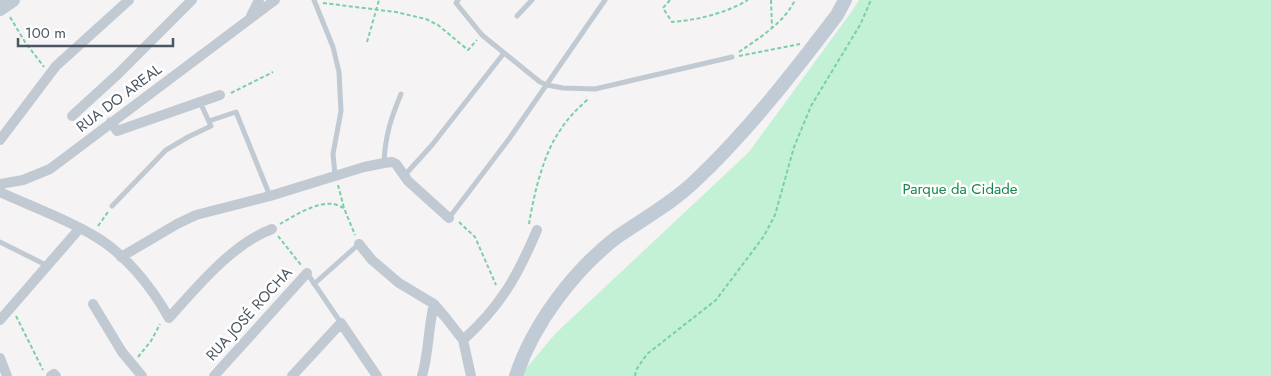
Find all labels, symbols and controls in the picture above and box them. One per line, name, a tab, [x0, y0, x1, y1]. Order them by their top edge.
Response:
scale bar	[18, 15, 172, 47]
text: 100 m	[25, 22, 66, 44]
street label: RUA DO AREAL	[72, 58, 167, 137]
park label: Parque da Cidade	[902, 178, 1018, 200]
street label: RUA JOSÉ ROCHA	[201, 262, 297, 366]

